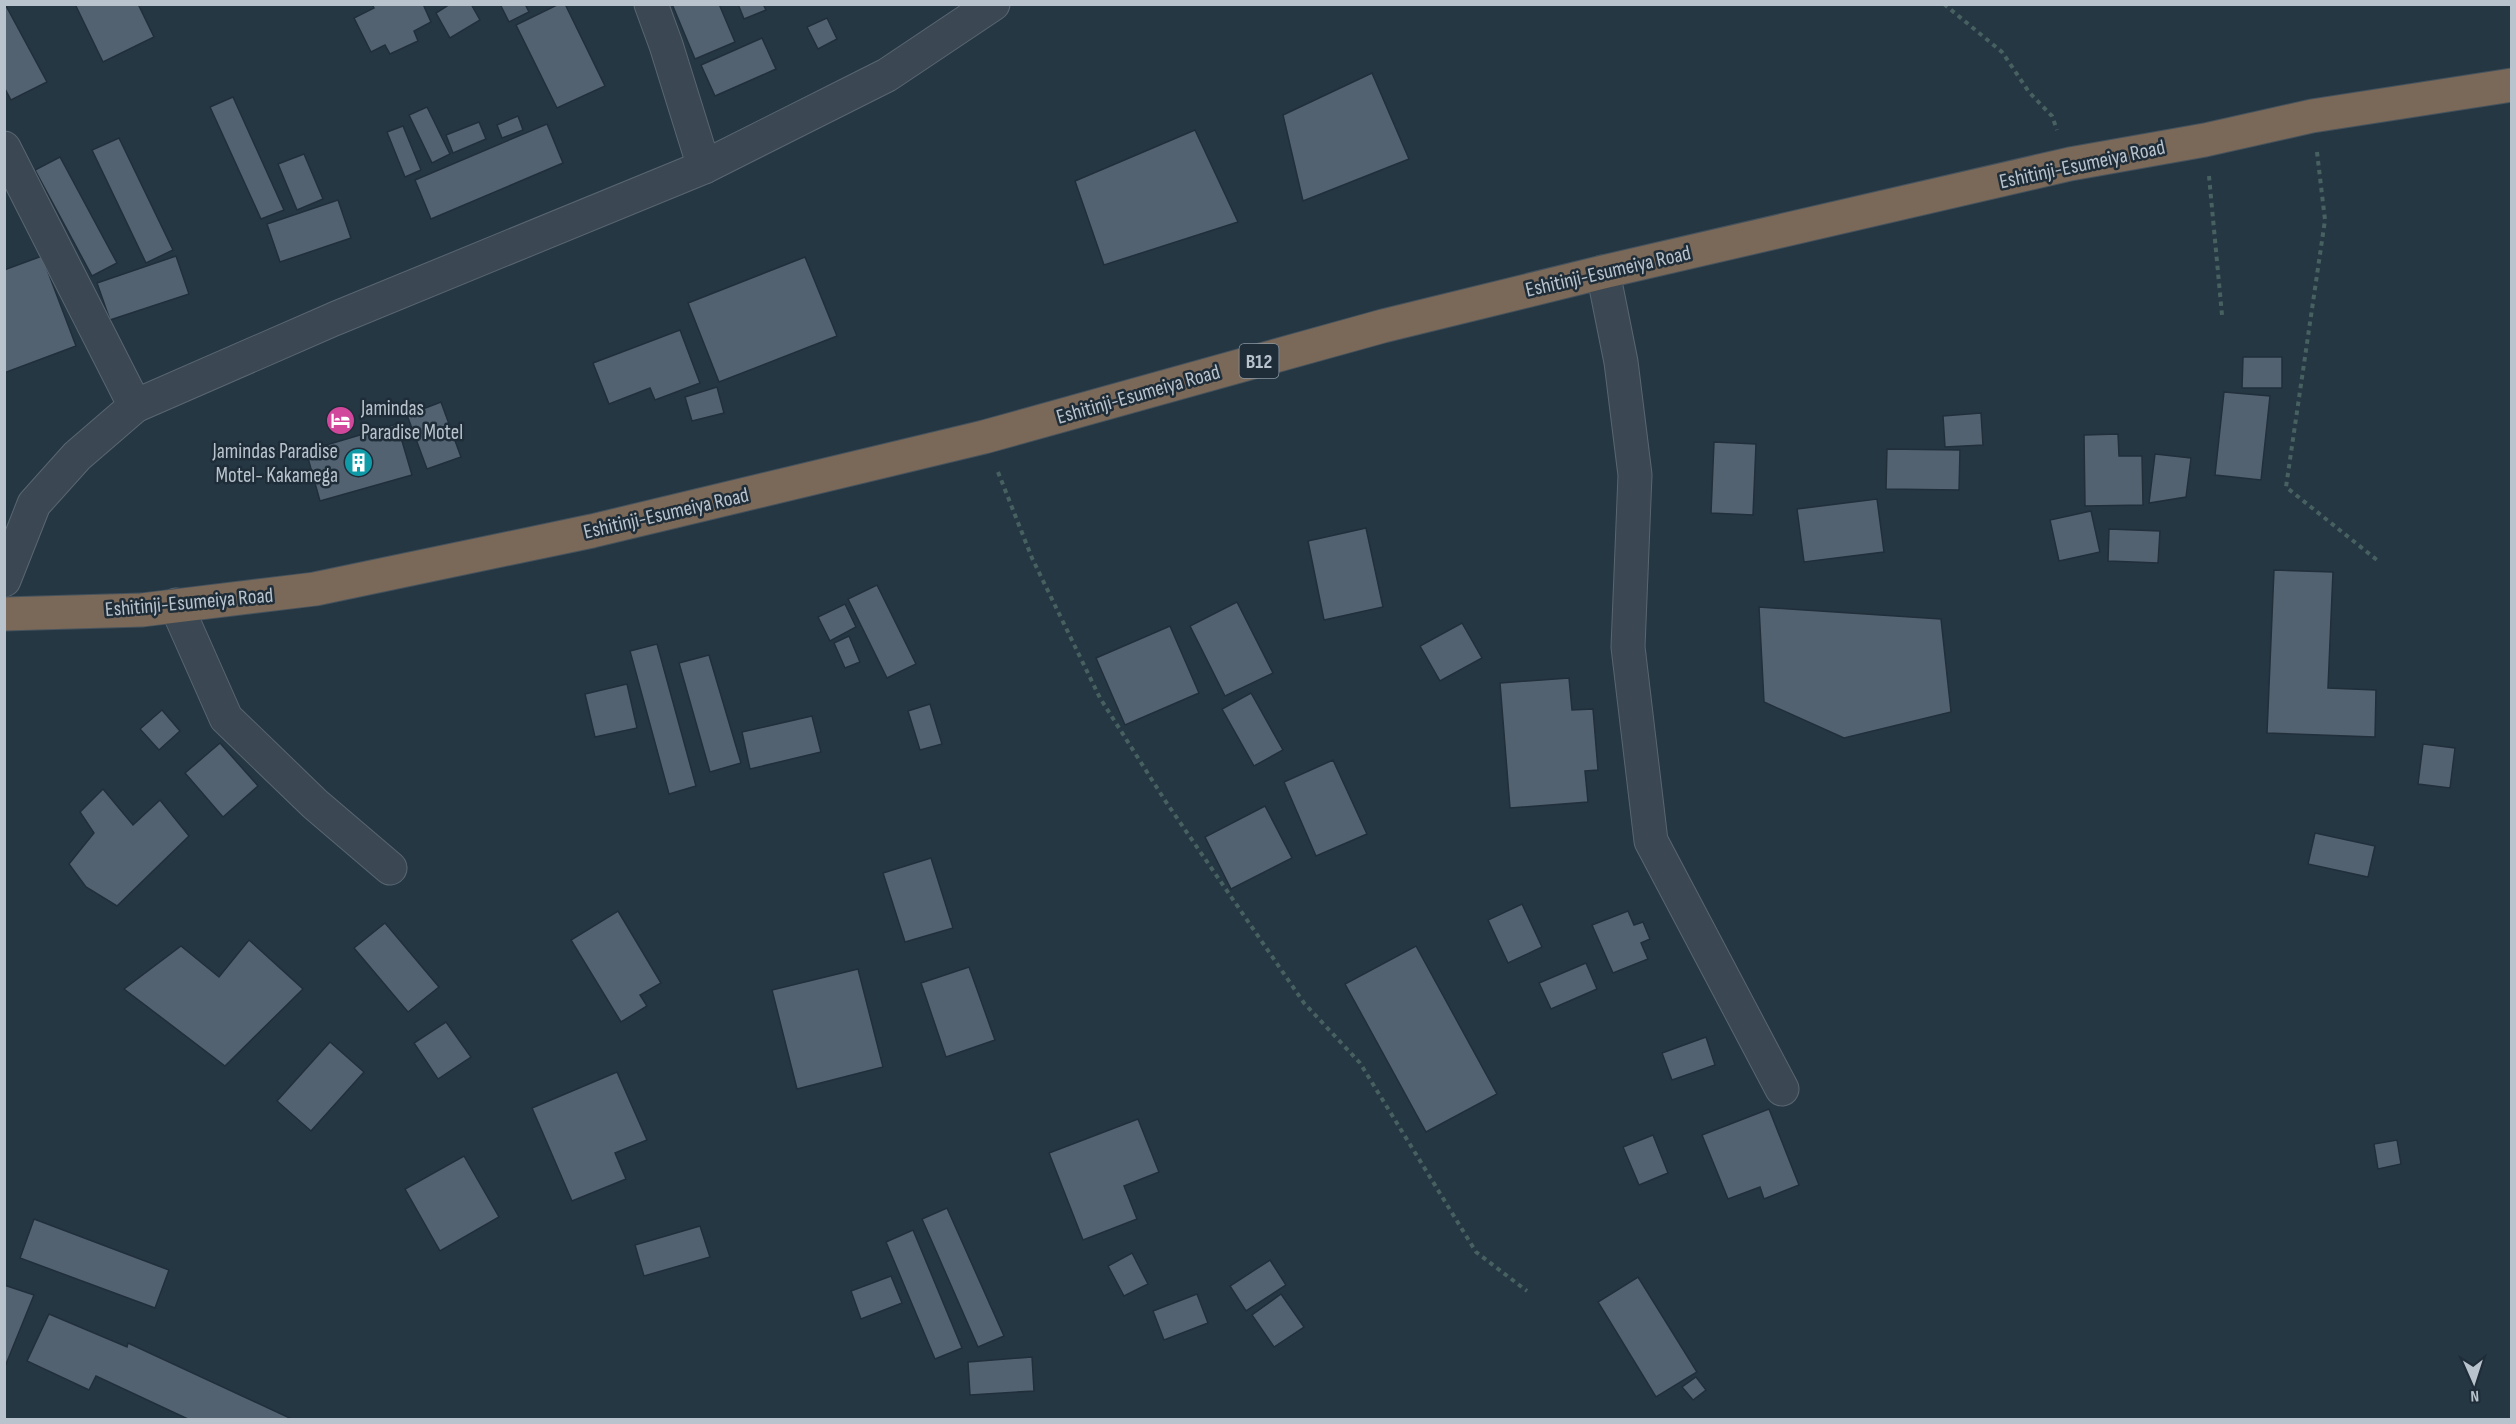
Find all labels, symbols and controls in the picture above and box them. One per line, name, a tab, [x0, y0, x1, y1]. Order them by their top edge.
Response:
street label: Eshitinji-Esumeiya Road	[1997, 135, 2167, 194]
street label: Eshitinji-Esumeiya Road	[1523, 240, 1693, 303]
road number: B12	[1240, 344, 1278, 378]
street label: Eshitinji-Esumeiya Road	[1054, 359, 1223, 430]
place label: Jamindas Paradise Motel	[360, 396, 463, 445]
hotel icon: Jamindas Paradise Motel	[324, 404, 356, 436]
place label: Jamindas Paradise Motel- Kakamega	[211, 439, 338, 488]
building icon: Jamindas Paradise Motel- Kakamega	[343, 447, 375, 479]
street label: Eshitinji-Esumeiya Road	[581, 482, 751, 545]
street label: Eshitinji-Esumeiya Road	[104, 583, 274, 622]
north arrow	[2444, 1352, 2504, 1412]
text: N	[2470, 1386, 2479, 1405]

